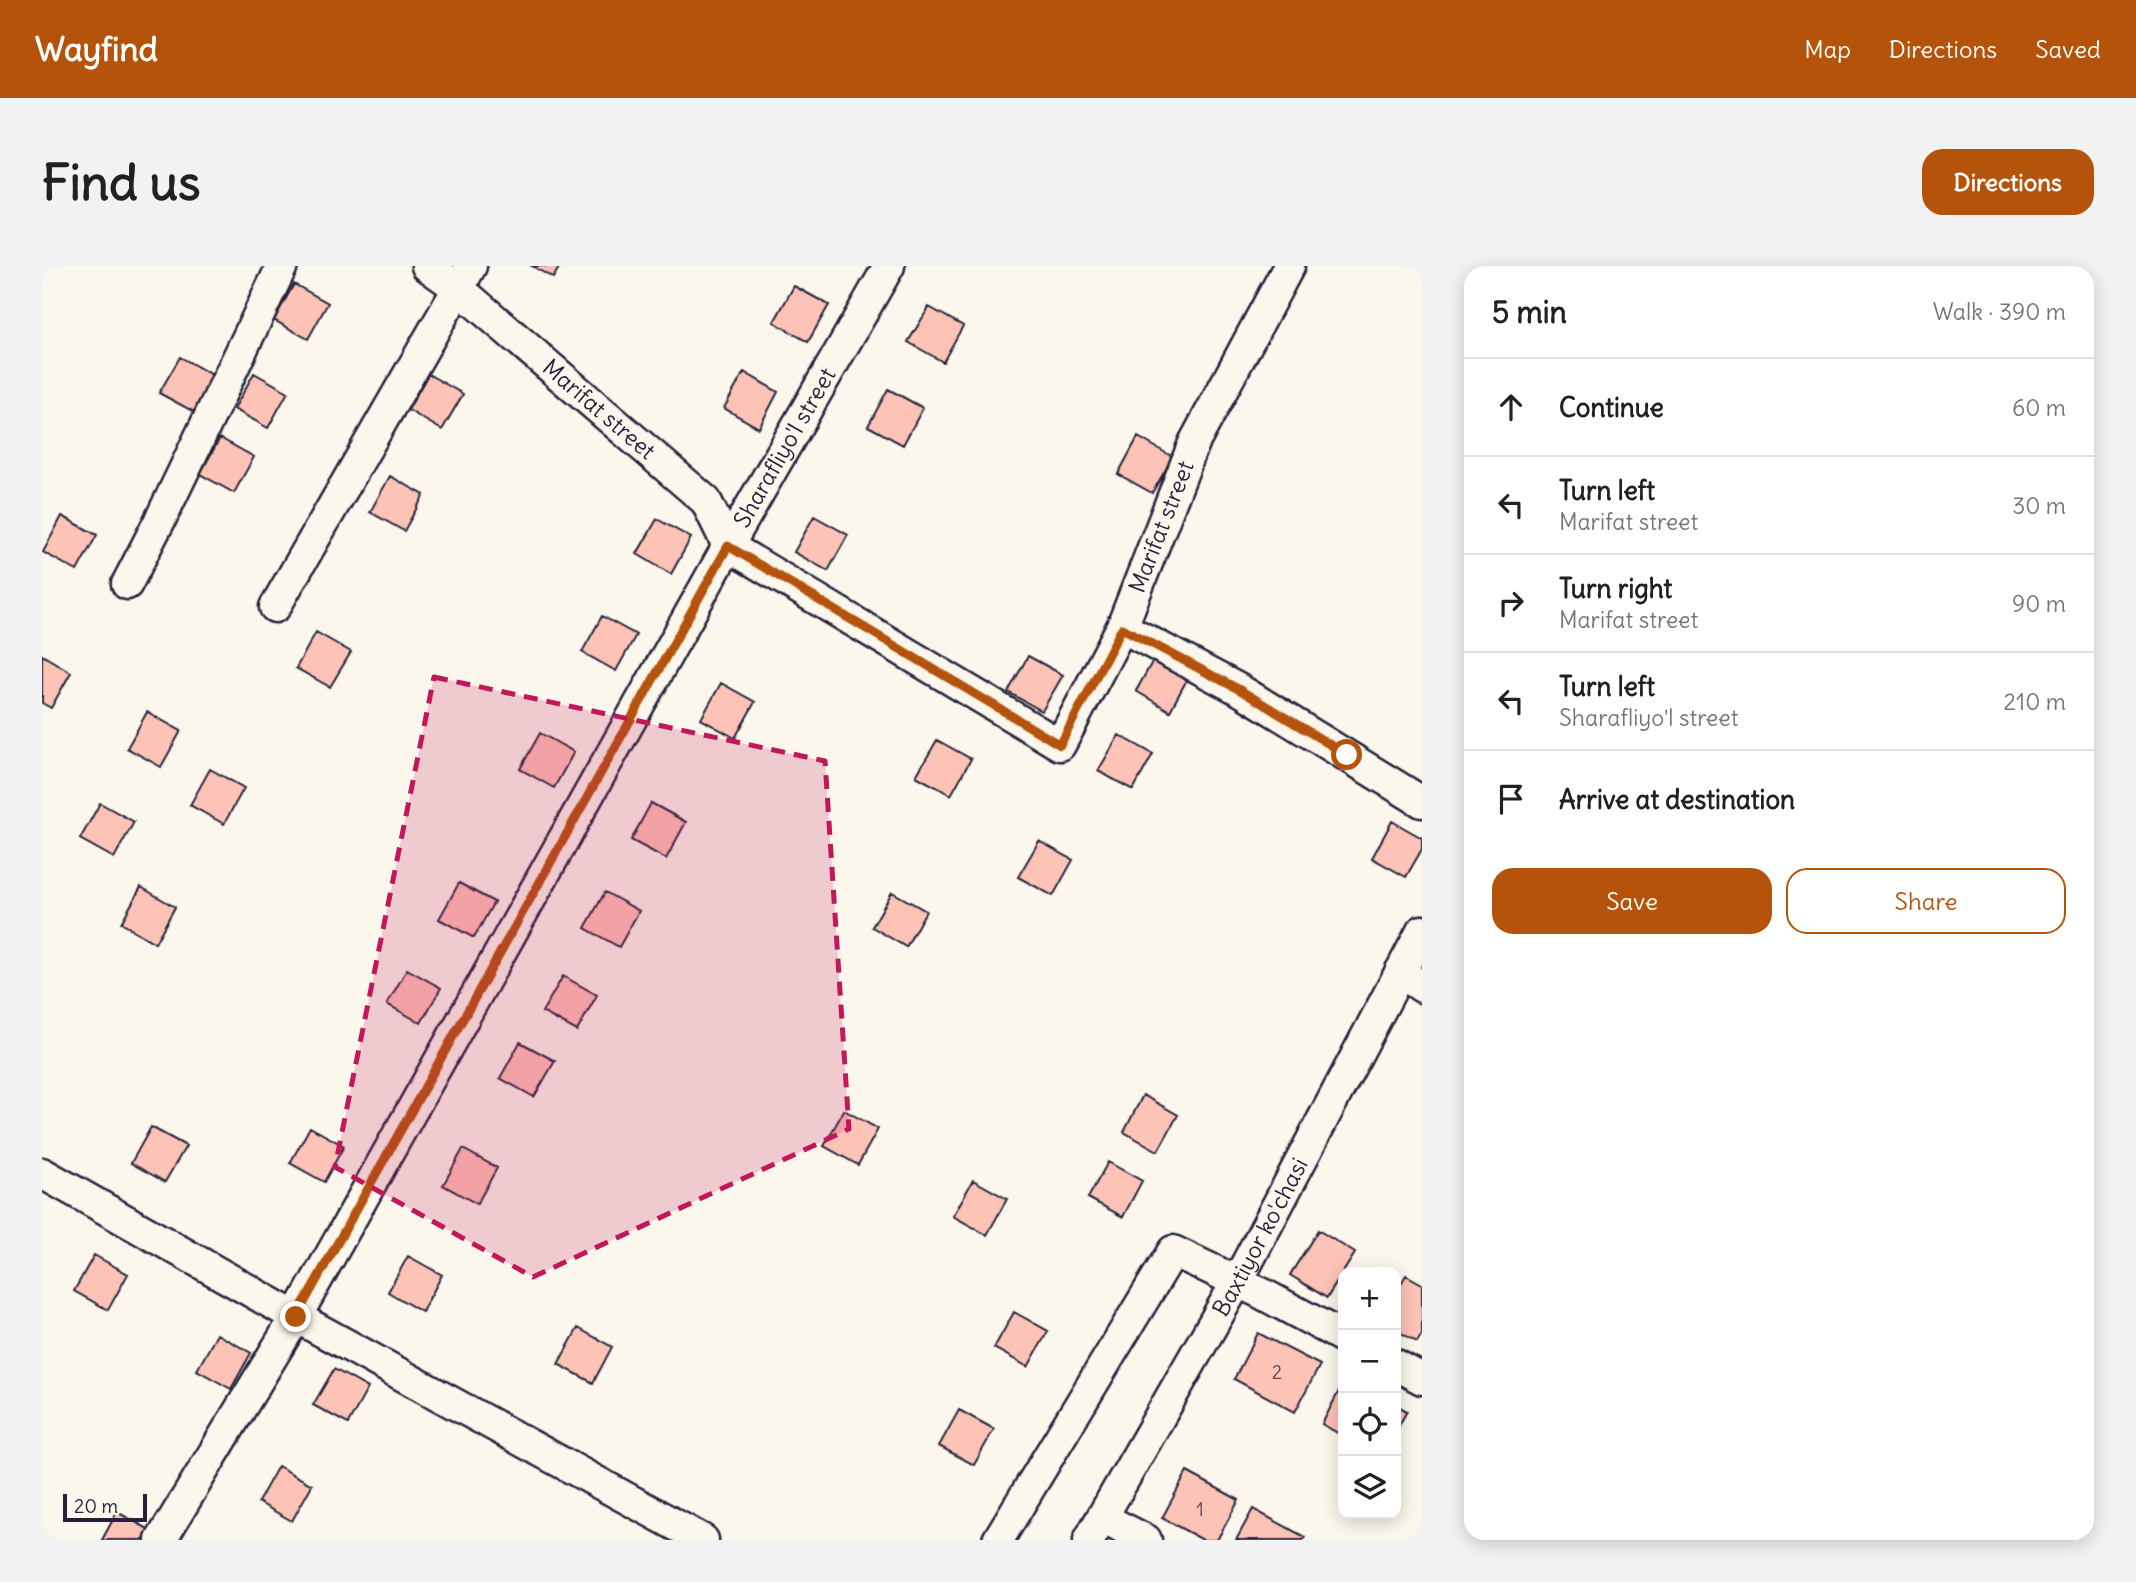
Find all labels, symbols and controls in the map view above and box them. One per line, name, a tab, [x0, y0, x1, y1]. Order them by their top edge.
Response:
text: Wayfind	[35, 28, 158, 70]
text: Map	[1804, 34, 1851, 64]
text: Directions	[1889, 34, 1997, 64]
text: Saved	[2035, 34, 2101, 64]
button: Directions	[1922, 149, 2094, 215]
text: Find us	[42, 152, 200, 213]
text: 5 min	[1492, 293, 1567, 331]
text: Walk · 390 m	[1933, 297, 2066, 326]
street label: Marifat street	[537, 352, 662, 465]
street label: Sharafliyo'l street	[727, 362, 842, 532]
icon: ahead	[1492, 388, 1530, 426]
text: Continue	[1559, 391, 1664, 424]
text: 60 m	[2012, 393, 2066, 422]
street label: Marifat street	[1122, 456, 1200, 597]
text: Turn left	[1559, 474, 1655, 507]
icon: left	[1492, 486, 1530, 524]
text: 30 m	[2012, 491, 2066, 520]
text: Marifat street	[1559, 507, 1698, 536]
text: Turn right	[1559, 572, 1672, 605]
icon: right	[1492, 584, 1530, 622]
text: 90 m	[2012, 589, 2066, 618]
text: Marifat street	[1559, 605, 1698, 634]
text: Turn left	[1559, 670, 1655, 703]
icon: left	[1492, 682, 1530, 720]
text: 210 m	[2003, 687, 2066, 716]
text: Sharafliyo'l street	[1559, 703, 1738, 732]
route start	[1331, 739, 1362, 770]
icon: arrive	[1492, 780, 1530, 818]
text: Arrive at destination	[1559, 783, 1795, 816]
button: Save	[1492, 868, 1772, 934]
button: Share	[1786, 868, 2066, 934]
street label: Baxtiyor ko'chasi	[1206, 1153, 1314, 1321]
map controls	[1338, 1267, 1401, 1519]
button: +	[1338, 1267, 1401, 1330]
route end	[280, 1301, 311, 1332]
button: −	[1338, 1330, 1401, 1393]
house number: 2	[1272, 1360, 1282, 1384]
button: locate	[1338, 1393, 1401, 1456]
button: layers	[1338, 1456, 1401, 1519]
scale bar	[63, 1491, 147, 1523]
text: 20 m	[74, 1494, 118, 1518]
house number: 1	[1196, 1497, 1204, 1521]

